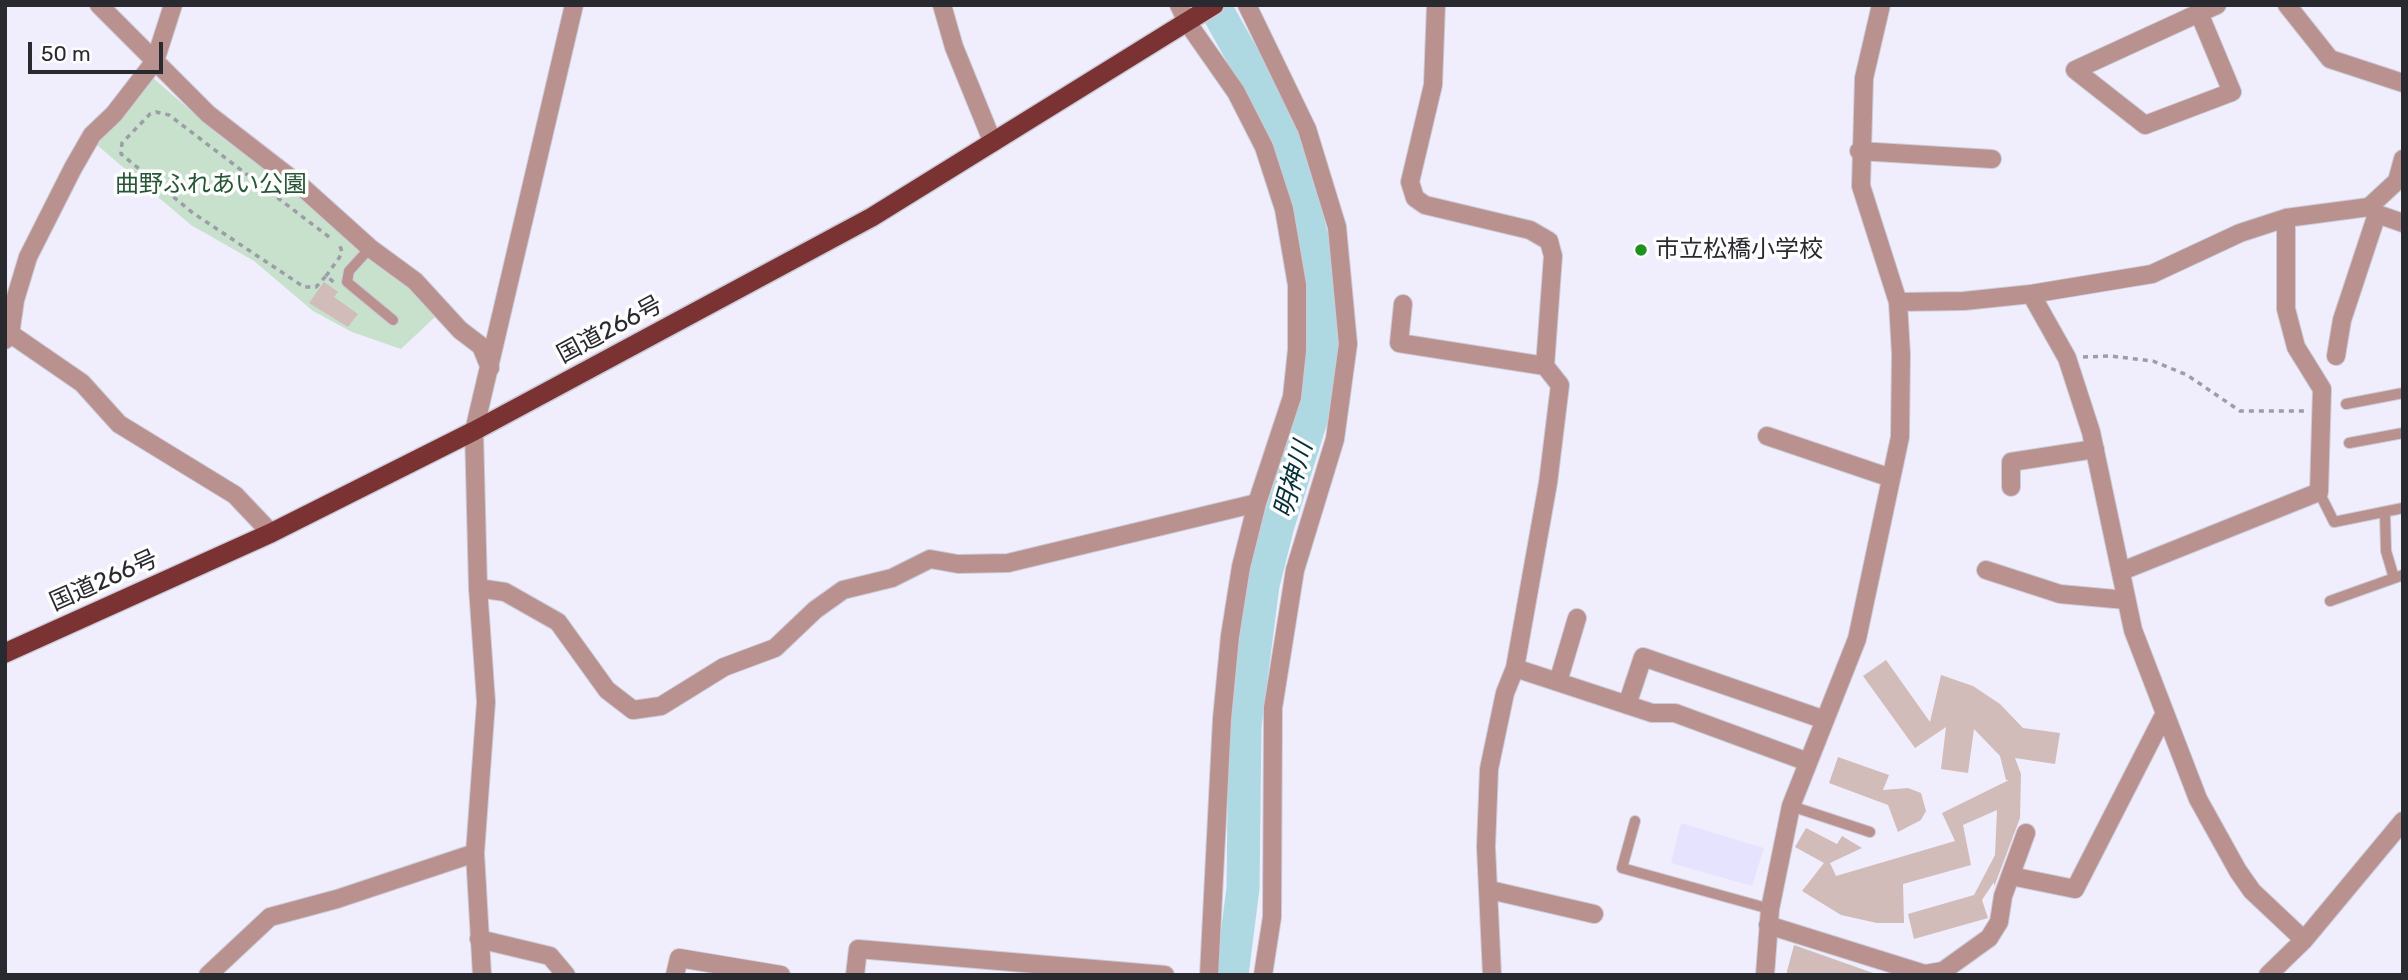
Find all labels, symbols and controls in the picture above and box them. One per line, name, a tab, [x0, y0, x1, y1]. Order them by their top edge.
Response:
scale bar	[32, 28, 166, 72]
text: 50 m	[41, 41, 91, 66]
park label: 曲野ふれあい公園	[115, 171, 307, 199]
place label: 市立松橋小学校	[1655, 236, 1823, 264]
marker: 市立松橋小学校	[1633, 242, 1649, 258]
street label: 国道266号	[552, 290, 668, 370]
water label: 明神川	[1268, 438, 1320, 522]
street label: 国道266号	[46, 544, 162, 618]

